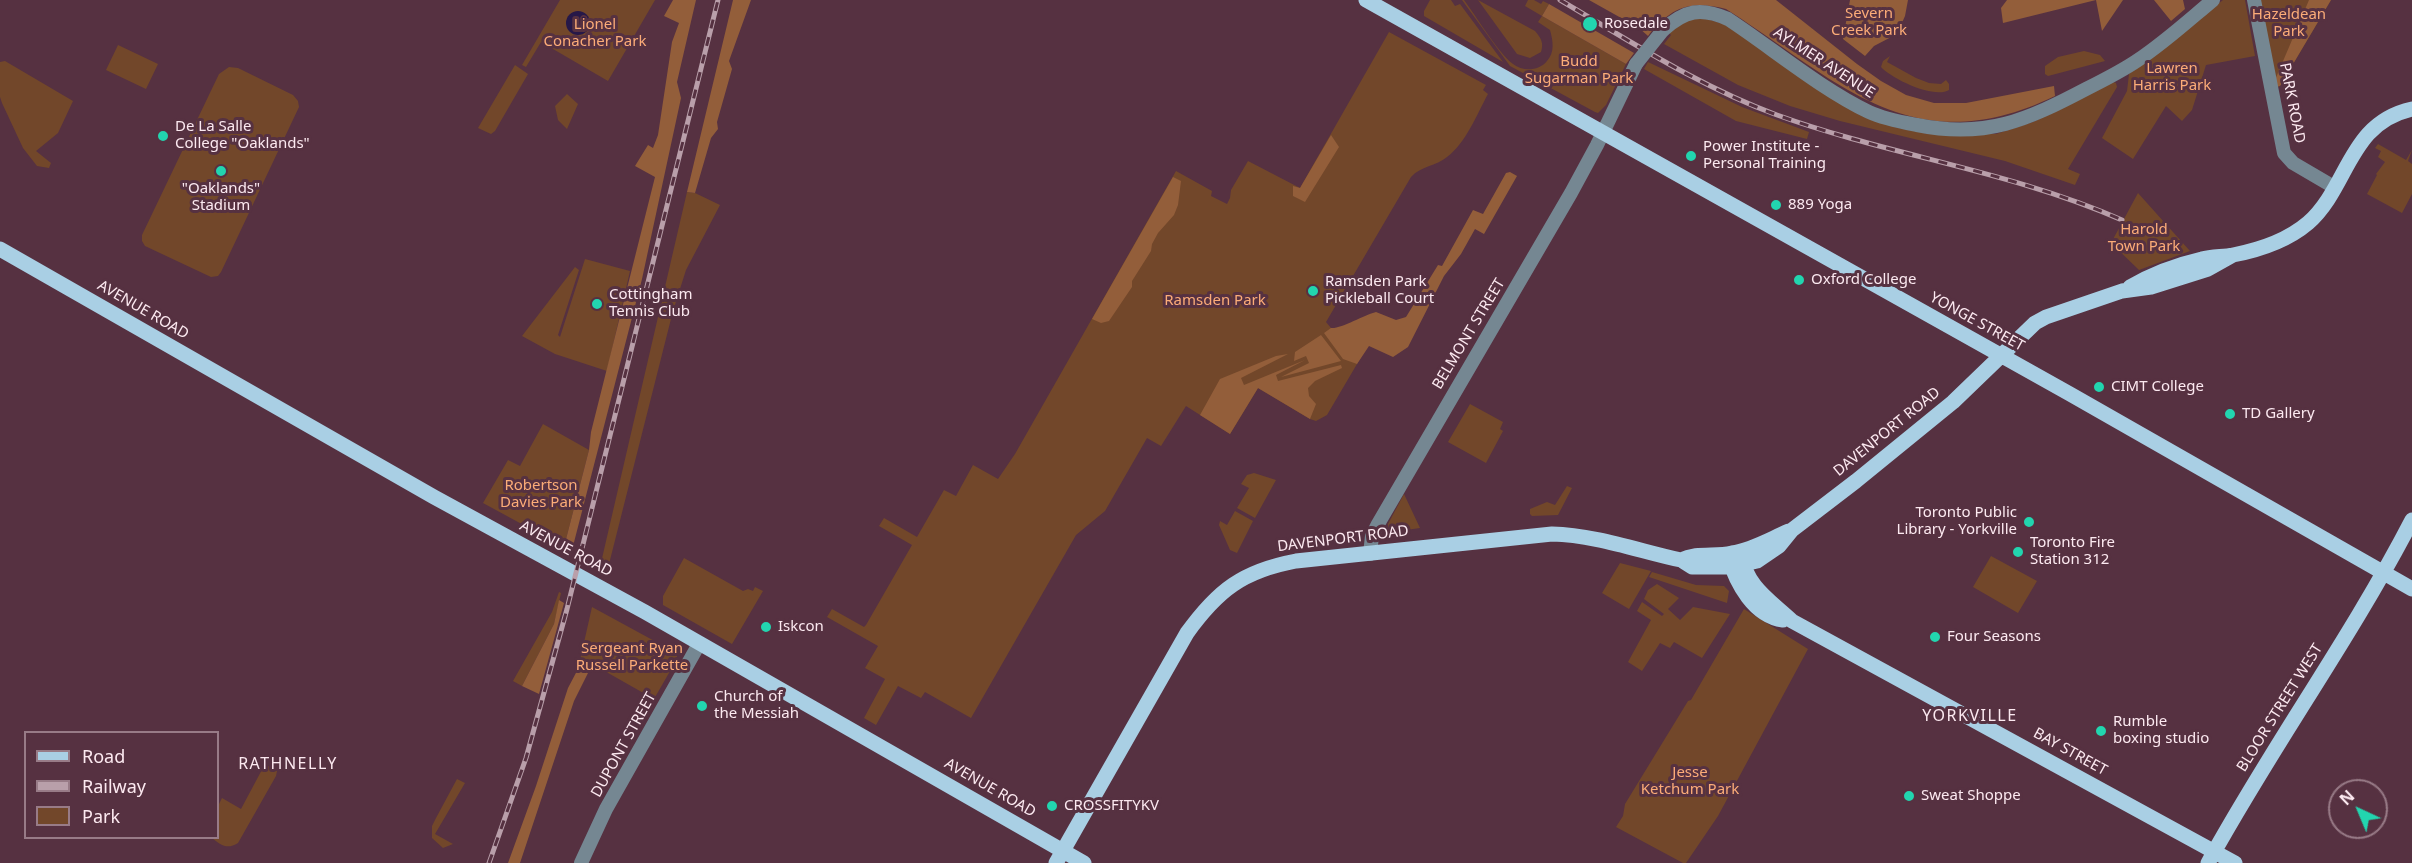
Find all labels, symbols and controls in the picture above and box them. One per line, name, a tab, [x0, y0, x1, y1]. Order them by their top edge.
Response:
park label: Severn Creek Park	[1831, 5, 1907, 40]
park label: Hazeldean Park	[2252, 6, 2326, 41]
marker: Rosedale	[1581, 15, 1599, 33]
place label: Rosedale	[1604, 15, 1668, 33]
park label: Lionel Conacher Park	[544, 16, 646, 51]
street label: AYLMER AVENUE	[1770, 24, 1878, 102]
park label: Budd Sugarman Park	[1525, 53, 1633, 88]
park label: Lawren Harris Park	[2133, 60, 2211, 95]
street label: PARK ROAD	[2275, 61, 2309, 145]
place label: De La Salle College "Oaklands"	[175, 118, 310, 153]
marker: De La Salle College "Oaklands"	[156, 129, 170, 143]
place label: Power Institute - Personal Training	[1703, 138, 1826, 173]
marker: Power Institute - Personal Training	[1684, 149, 1698, 163]
marker: "Oaklands" Stadium	[214, 164, 228, 178]
place label: "Oaklands" Stadium	[182, 180, 260, 215]
place label: 889 Yoga	[1788, 196, 1852, 214]
marker: 889 Yoga	[1769, 198, 1783, 212]
park label: Harold Town Park	[2108, 221, 2180, 256]
place label: Oxford College	[1811, 271, 1916, 289]
place label: Ramsden Park Pickleball Court	[1325, 273, 1434, 308]
marker: Oxford College	[1792, 273, 1806, 287]
street label: BELMONT STREET	[1429, 275, 1509, 393]
street label: AVENUE ROAD	[94, 277, 192, 343]
marker: Ramsden Park Pickleball Court	[1306, 284, 1320, 298]
place label: Cottingham Tennis Club	[609, 286, 692, 321]
street label: YONGE STREET	[1927, 289, 2027, 355]
park label: Ramsden Park	[1164, 292, 1266, 310]
marker: Cottingham Tennis Club	[590, 297, 604, 311]
place label: CIMT College	[2111, 378, 2204, 396]
marker: CIMT College	[2092, 380, 2106, 394]
street label: DAVENPORT ROAD	[1830, 383, 1944, 481]
place label: TD Gallery	[2242, 405, 2315, 423]
marker: TD Gallery	[2223, 407, 2237, 421]
park label: Robertson Davies Park	[500, 477, 582, 512]
place label: Toronto Public Library - Yorkville	[1897, 504, 2017, 539]
marker: Toronto Public Library - Yorkville	[2022, 515, 2036, 529]
street label: AVENUE ROAD	[517, 517, 615, 581]
street label: DAVENPORT ROAD	[1276, 522, 1410, 556]
place label: Toronto Fire Station 312	[2030, 534, 2115, 569]
marker: Toronto Fire Station 312	[2011, 545, 2025, 559]
place label: Iskcon	[778, 618, 824, 636]
marker: Iskcon	[759, 620, 773, 634]
place label: Four Seasons	[1947, 628, 2041, 646]
marker: Four Seasons	[1928, 630, 1942, 644]
park label: Sergeant Ryan Russell Parkette	[576, 640, 688, 675]
street label: BLOOR STREET WEST	[2233, 641, 2327, 775]
place label: Church of the Messiah	[714, 688, 799, 723]
street label: DUPONT STREET	[588, 689, 660, 801]
marker: Church of the Messiah	[695, 699, 709, 713]
district label: YORKVILLE	[1922, 706, 2018, 726]
place label: Rumble boxing studio	[2113, 713, 2209, 748]
street label: BAY STREET	[2030, 724, 2110, 780]
marker: Rumble boxing studio	[2094, 724, 2108, 738]
legend	[24, 731, 219, 839]
text: Road	[82, 744, 125, 768]
district label: RATHNELLY	[238, 754, 338, 774]
street label: AVENUE ROAD	[941, 755, 1039, 821]
park label: Jesse Ketchum Park	[1641, 764, 1739, 799]
text: Railway	[82, 774, 146, 798]
north arrow	[2328, 779, 2388, 839]
text: N	[2335, 785, 2359, 810]
place label: Sweat Shoppe	[1921, 787, 2021, 805]
marker: Sweat Shoppe	[1902, 789, 1916, 803]
place label: CROSSFITYKV	[1064, 797, 1159, 815]
marker: CROSSFITYKV	[1045, 799, 1059, 813]
text: Park	[82, 804, 120, 828]

